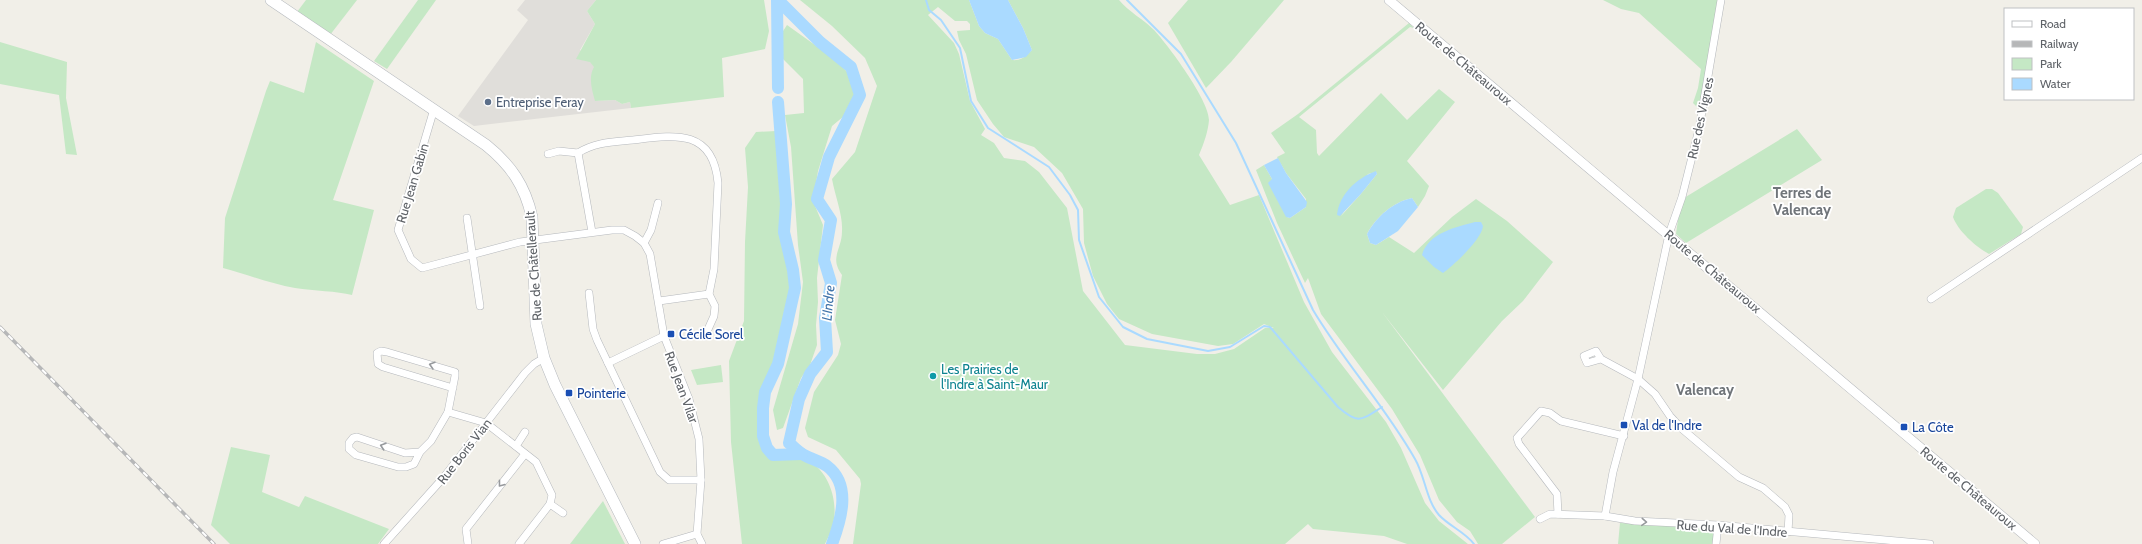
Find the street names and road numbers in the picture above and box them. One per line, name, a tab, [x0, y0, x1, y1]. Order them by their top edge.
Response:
street label: Route de Châteauroux	[1412, 18, 1516, 109]
street label: Rue des Vignes	[1684, 75, 1717, 160]
street label: Rue Jean Gabin	[392, 141, 432, 225]
street label: Rue de Châtellerault	[521, 210, 545, 322]
street label: Route de Châteauroux	[1661, 226, 1765, 317]
street label: Rue Jean Vilar	[662, 349, 703, 426]
street label: Rue Boris Vian	[433, 415, 495, 487]
street label: Route de Châteauroux	[1917, 443, 2021, 534]
street label: Rue du Val de l'Indre	[1676, 516, 1788, 540]

